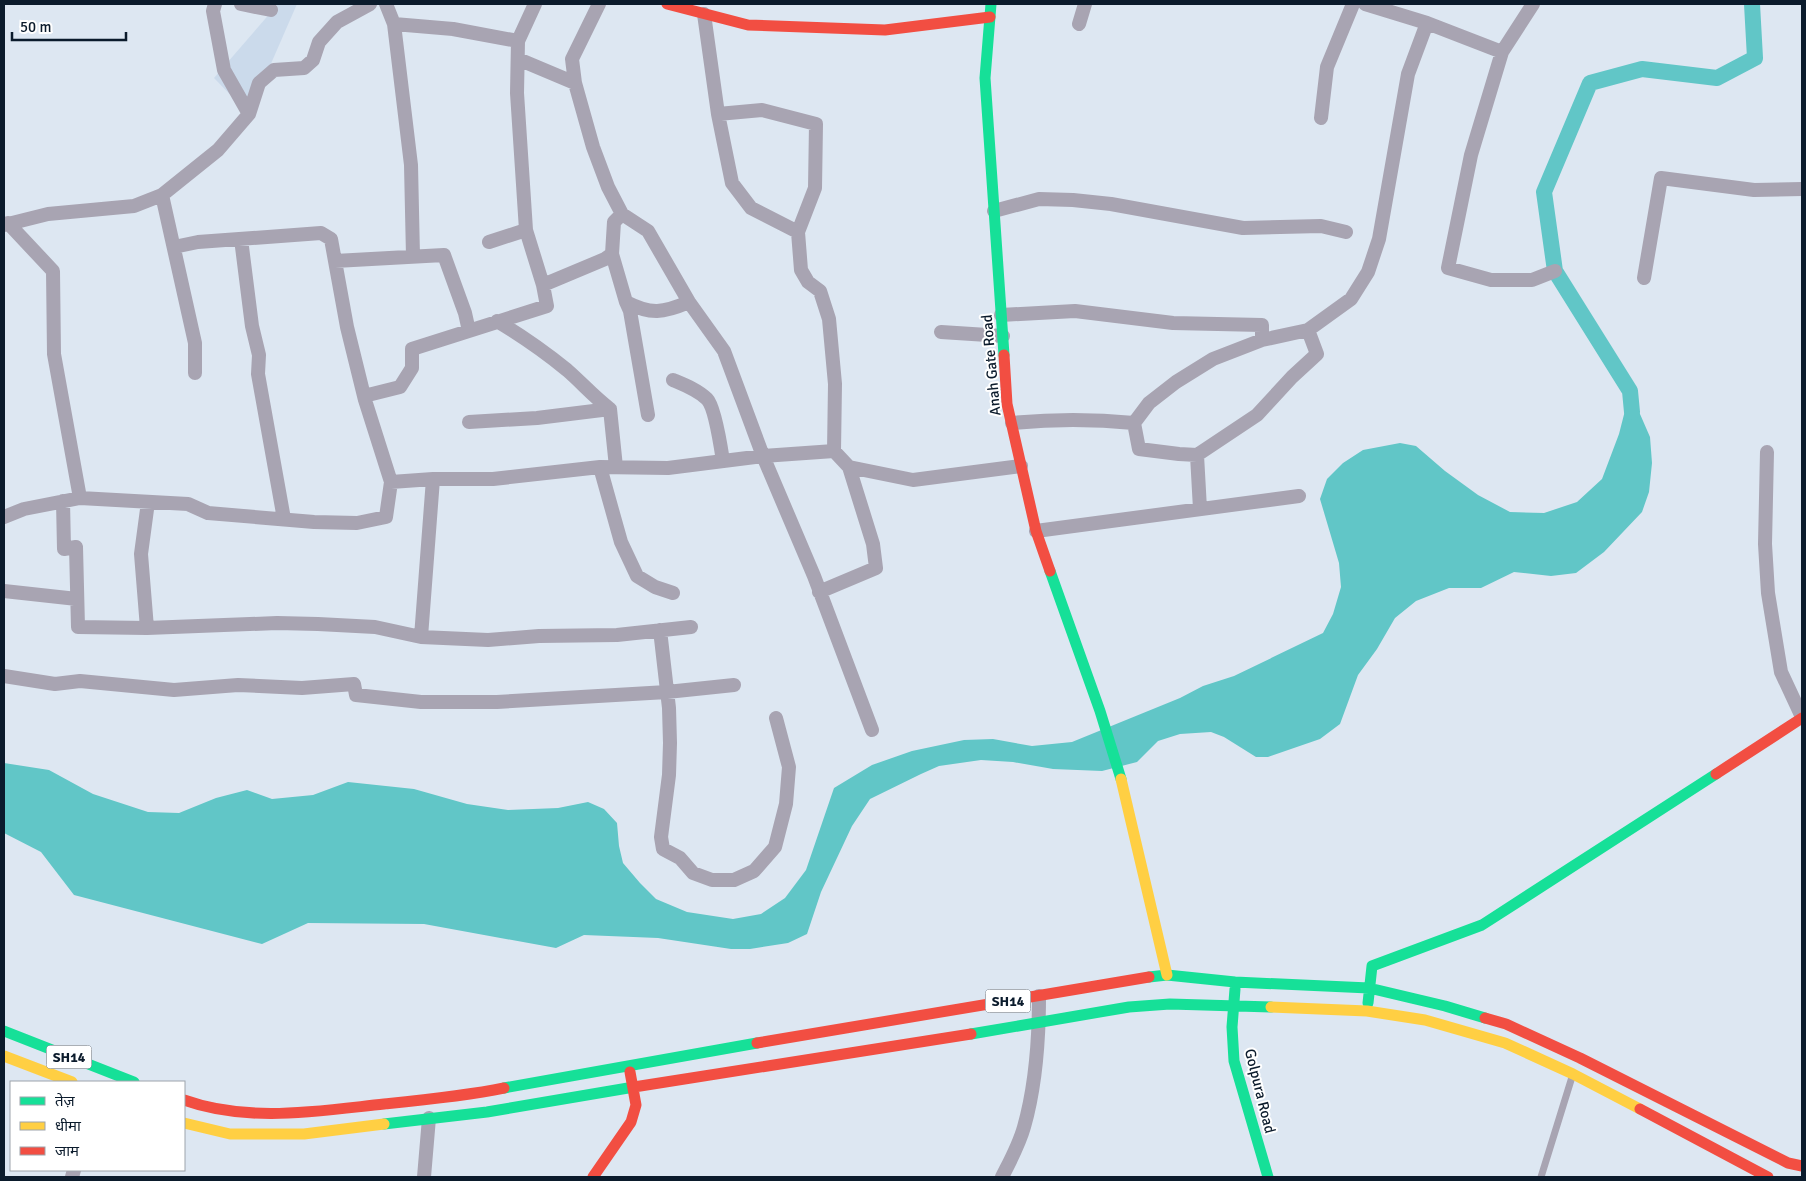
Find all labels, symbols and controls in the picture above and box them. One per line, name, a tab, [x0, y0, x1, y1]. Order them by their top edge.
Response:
scale bar	[12, 10, 126, 42]
text: 50 m	[20, 18, 51, 36]
street label: Anah Gate Road	[978, 314, 1004, 416]
road number: SH14	[986, 989, 1030, 1012]
road number: SH14	[46, 1046, 92, 1068]
street label: Golpura Road	[1241, 1047, 1279, 1135]
legend	[10, 1081, 185, 1171]
text: तेज़	[55, 1092, 76, 1110]
text: धीमा	[55, 1117, 82, 1135]
text: जाम	[55, 1142, 80, 1160]

